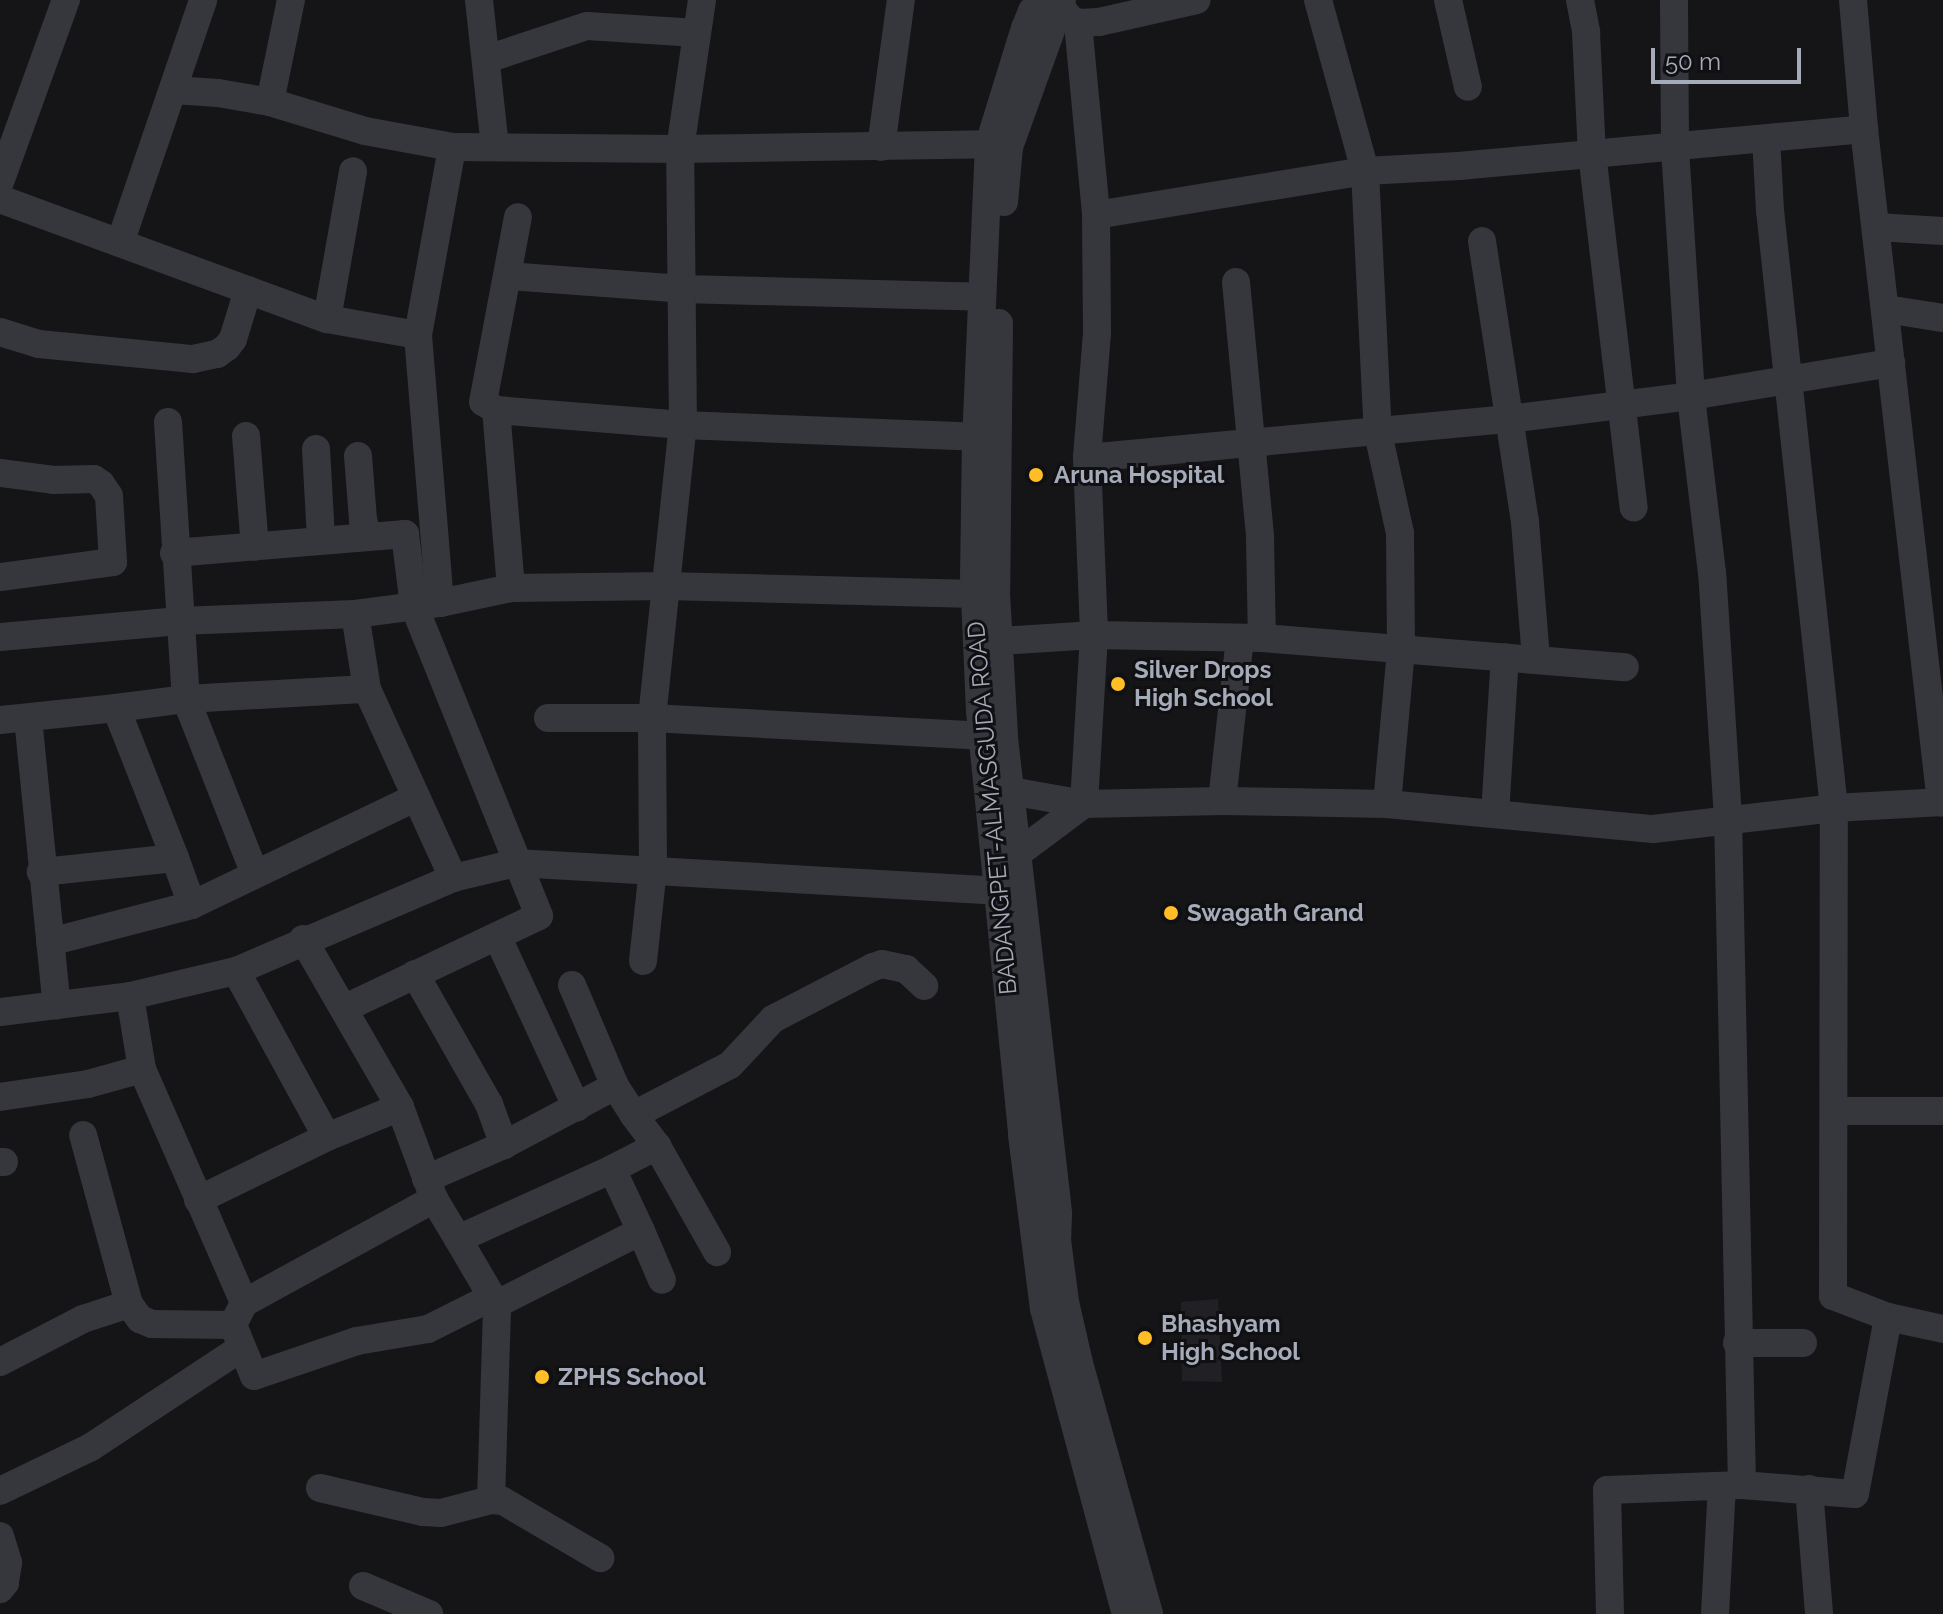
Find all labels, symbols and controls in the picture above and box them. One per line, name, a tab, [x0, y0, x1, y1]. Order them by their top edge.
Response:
scale bar	[1655, 32, 1805, 82]
text: 50 m	[1665, 47, 1721, 76]
place label: Aruna Hospital	[1054, 461, 1224, 489]
marker: Aruna Hospital	[1025, 464, 1047, 486]
street label: BADANGPET-ALMASGUDA ROAD	[961, 620, 1023, 996]
place label: Silver Drops High School	[1134, 656, 1273, 712]
marker: Silver Drops High School	[1109, 675, 1127, 693]
place label: Swagath Grand	[1187, 899, 1364, 927]
marker: Swagath Grand	[1162, 904, 1180, 922]
place label: Bhashyam High School	[1161, 1310, 1300, 1366]
marker: Bhashyam High School	[1136, 1329, 1154, 1347]
place label: ZPHS School	[558, 1363, 706, 1391]
marker: ZPHS School	[533, 1368, 551, 1386]

